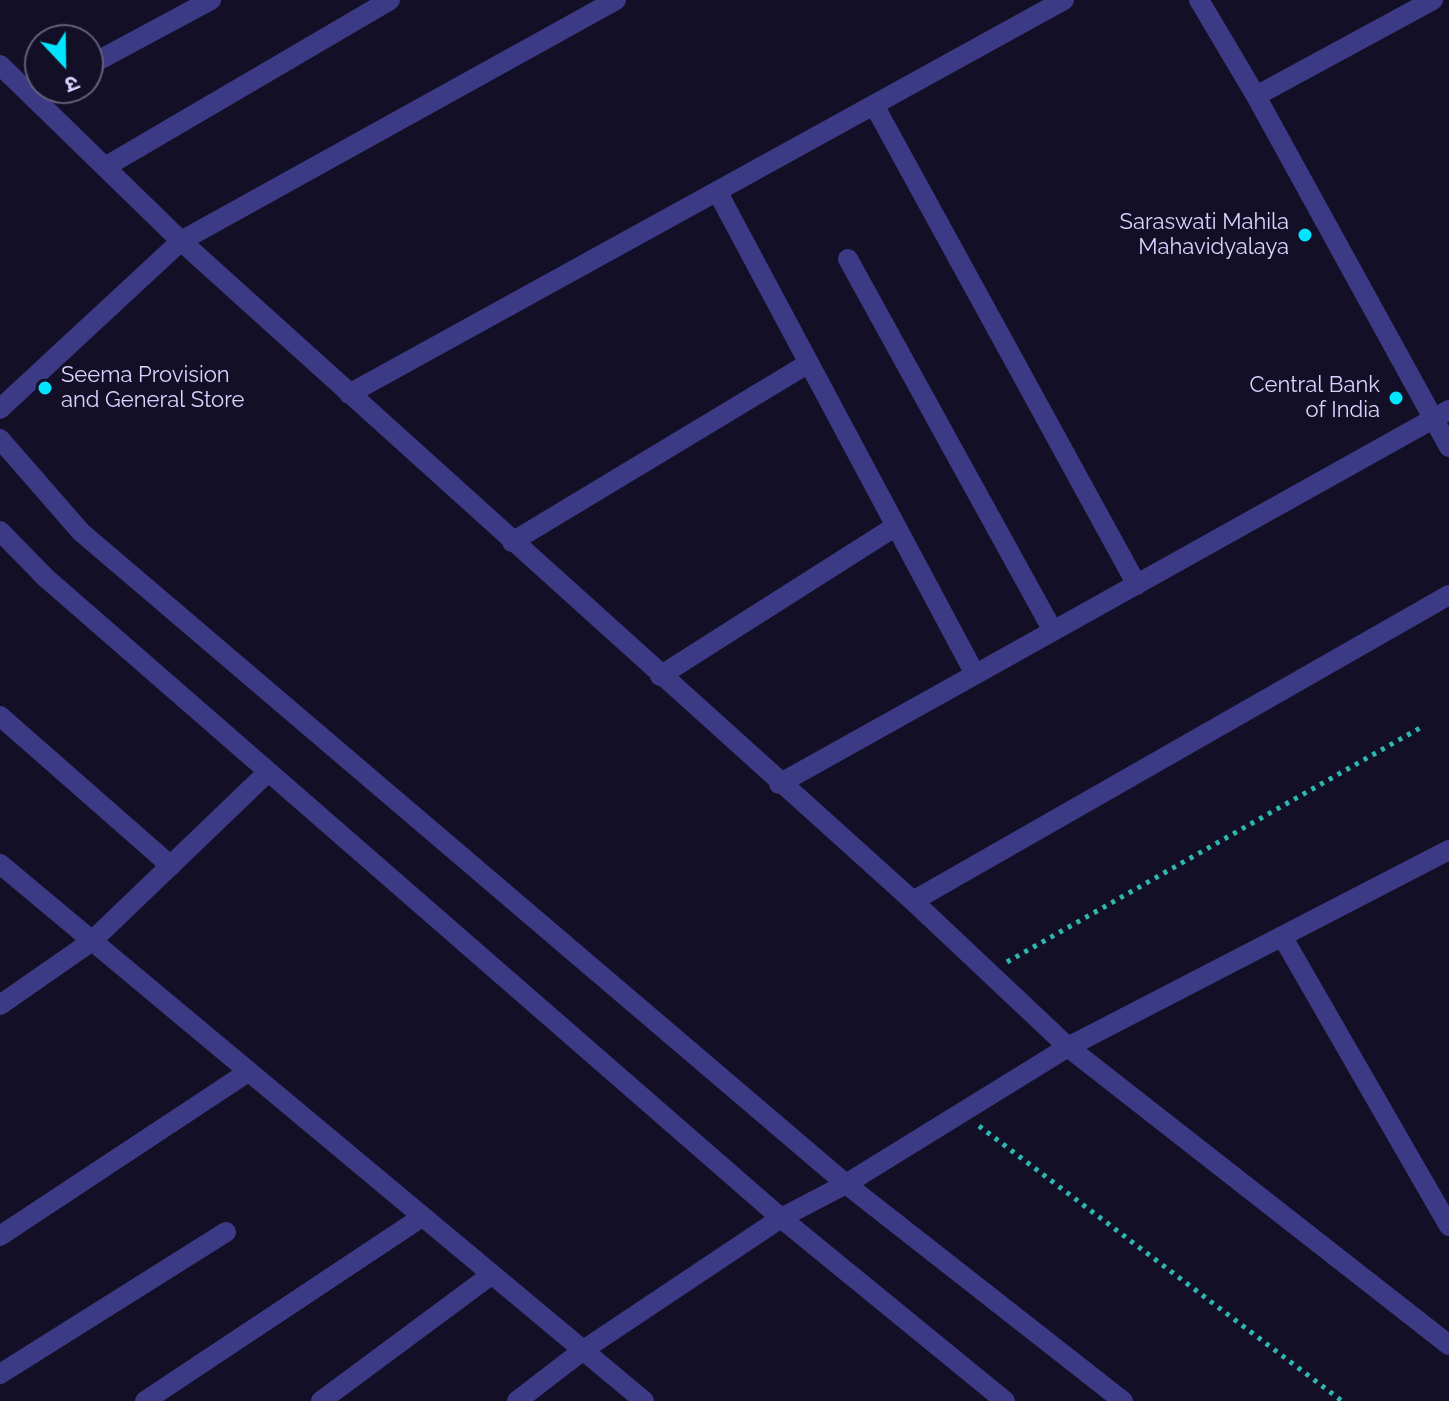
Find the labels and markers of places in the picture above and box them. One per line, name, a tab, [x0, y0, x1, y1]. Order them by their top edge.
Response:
place label: Saraswati Mahila Mahavidyalaya	[1120, 209, 1289, 260]
marker: Saraswati Mahila Mahavidyalaya	[1296, 226, 1314, 244]
place label: Seema Provision and General Store	[61, 362, 244, 414]
place label: Central Bank of India	[1250, 372, 1380, 424]
marker: Seema Provision and General Store	[36, 379, 54, 397]
marker: Central Bank of India	[1387, 389, 1405, 407]

